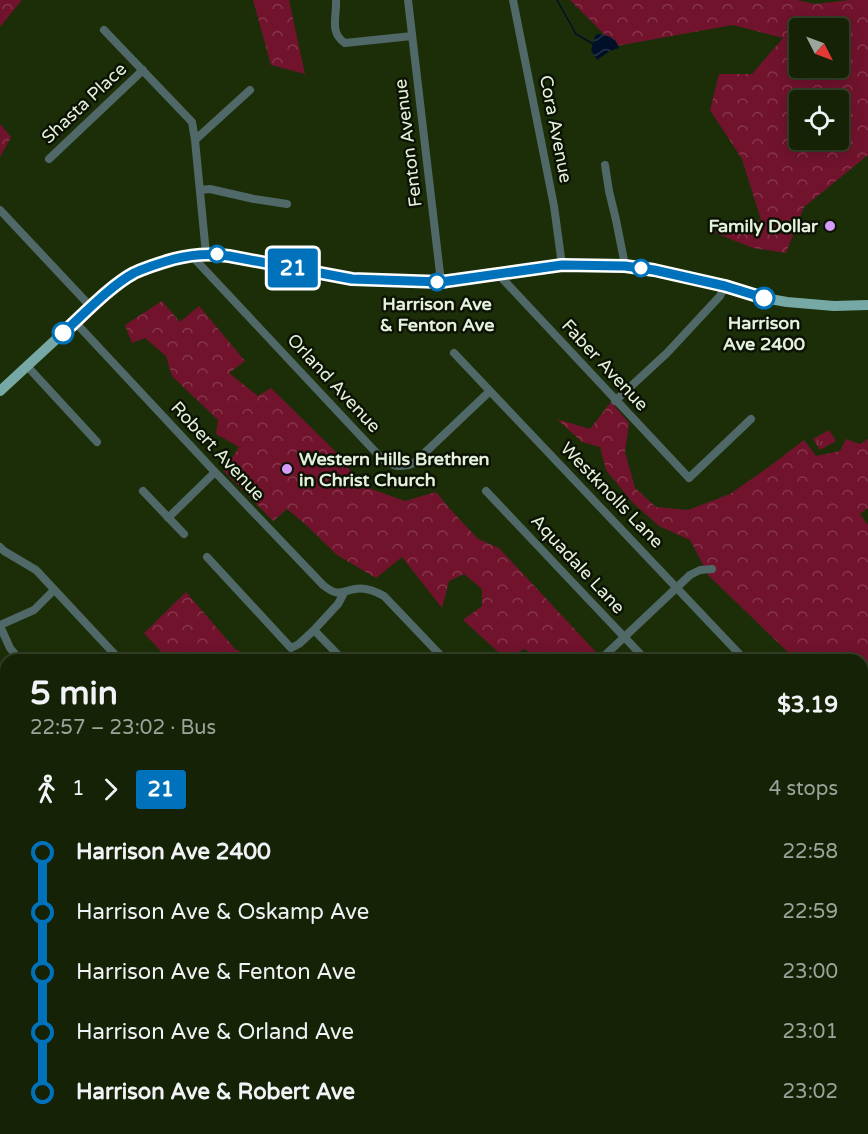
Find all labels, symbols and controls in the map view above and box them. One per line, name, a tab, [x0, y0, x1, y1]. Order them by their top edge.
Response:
north arrow	[789, 18, 849, 78]
map controls	[789, 18, 849, 150]
street label: Shasta Place	[37, 58, 131, 148]
street label: Cora Avenue	[535, 73, 577, 185]
street label: Fenton Avenue	[389, 78, 427, 208]
button: locate	[789, 90, 849, 150]
place label: Family Dollar	[708, 215, 819, 237]
marker: Family Dollar	[823, 219, 837, 233]
unlabelled marker	[208, 245, 226, 263]
line badge: 21	[266, 248, 320, 288]
text: 21	[280, 256, 306, 281]
unlabelled marker	[632, 259, 650, 277]
marker: Harrison Ave & Fenton Ave	[428, 273, 446, 291]
marker: Harrison Ave 2400	[753, 287, 775, 309]
place label: Harrison Ave & Fenton Ave	[380, 293, 494, 336]
place label: Harrison Ave 2400	[723, 312, 805, 355]
street label: Faber Avenue	[557, 315, 653, 415]
unlabelled marker	[52, 322, 74, 344]
street label: Orland Avenue	[283, 329, 385, 437]
street label: Robert Avenue	[166, 397, 270, 505]
street label: Westknolls Lane	[556, 437, 668, 553]
place label: Western Hills Brethren in Christ Church	[299, 448, 490, 491]
marker: Western Hills Brethren in Christ Church	[280, 462, 294, 476]
street label: Aquadale Lane	[526, 510, 630, 618]
text: 5 min	[30, 674, 118, 713]
text: $3.19	[777, 692, 838, 718]
text: 22:57 – 23:02 · Bus	[30, 716, 216, 740]
icon: walk	[30, 773, 63, 806]
icon: forward	[94, 773, 127, 806]
text: 1	[72, 777, 85, 801]
text: 21	[148, 777, 174, 802]
text: 4 stops	[769, 777, 838, 801]
text: Harrison Ave 2400	[76, 839, 271, 865]
text: 22:58	[783, 840, 838, 864]
text: Harrison Ave & Oskamp Ave	[76, 899, 369, 925]
text: 22:59	[783, 900, 838, 924]
text: Harrison Ave & Fenton Ave	[76, 959, 356, 985]
text: 23:00	[783, 960, 838, 984]
text: Harrison Ave & Orland Ave	[76, 1019, 354, 1045]
text: 23:01	[783, 1020, 838, 1044]
text: Harrison Ave & Robert Ave	[76, 1079, 355, 1105]
text: 23:02	[783, 1080, 838, 1104]

